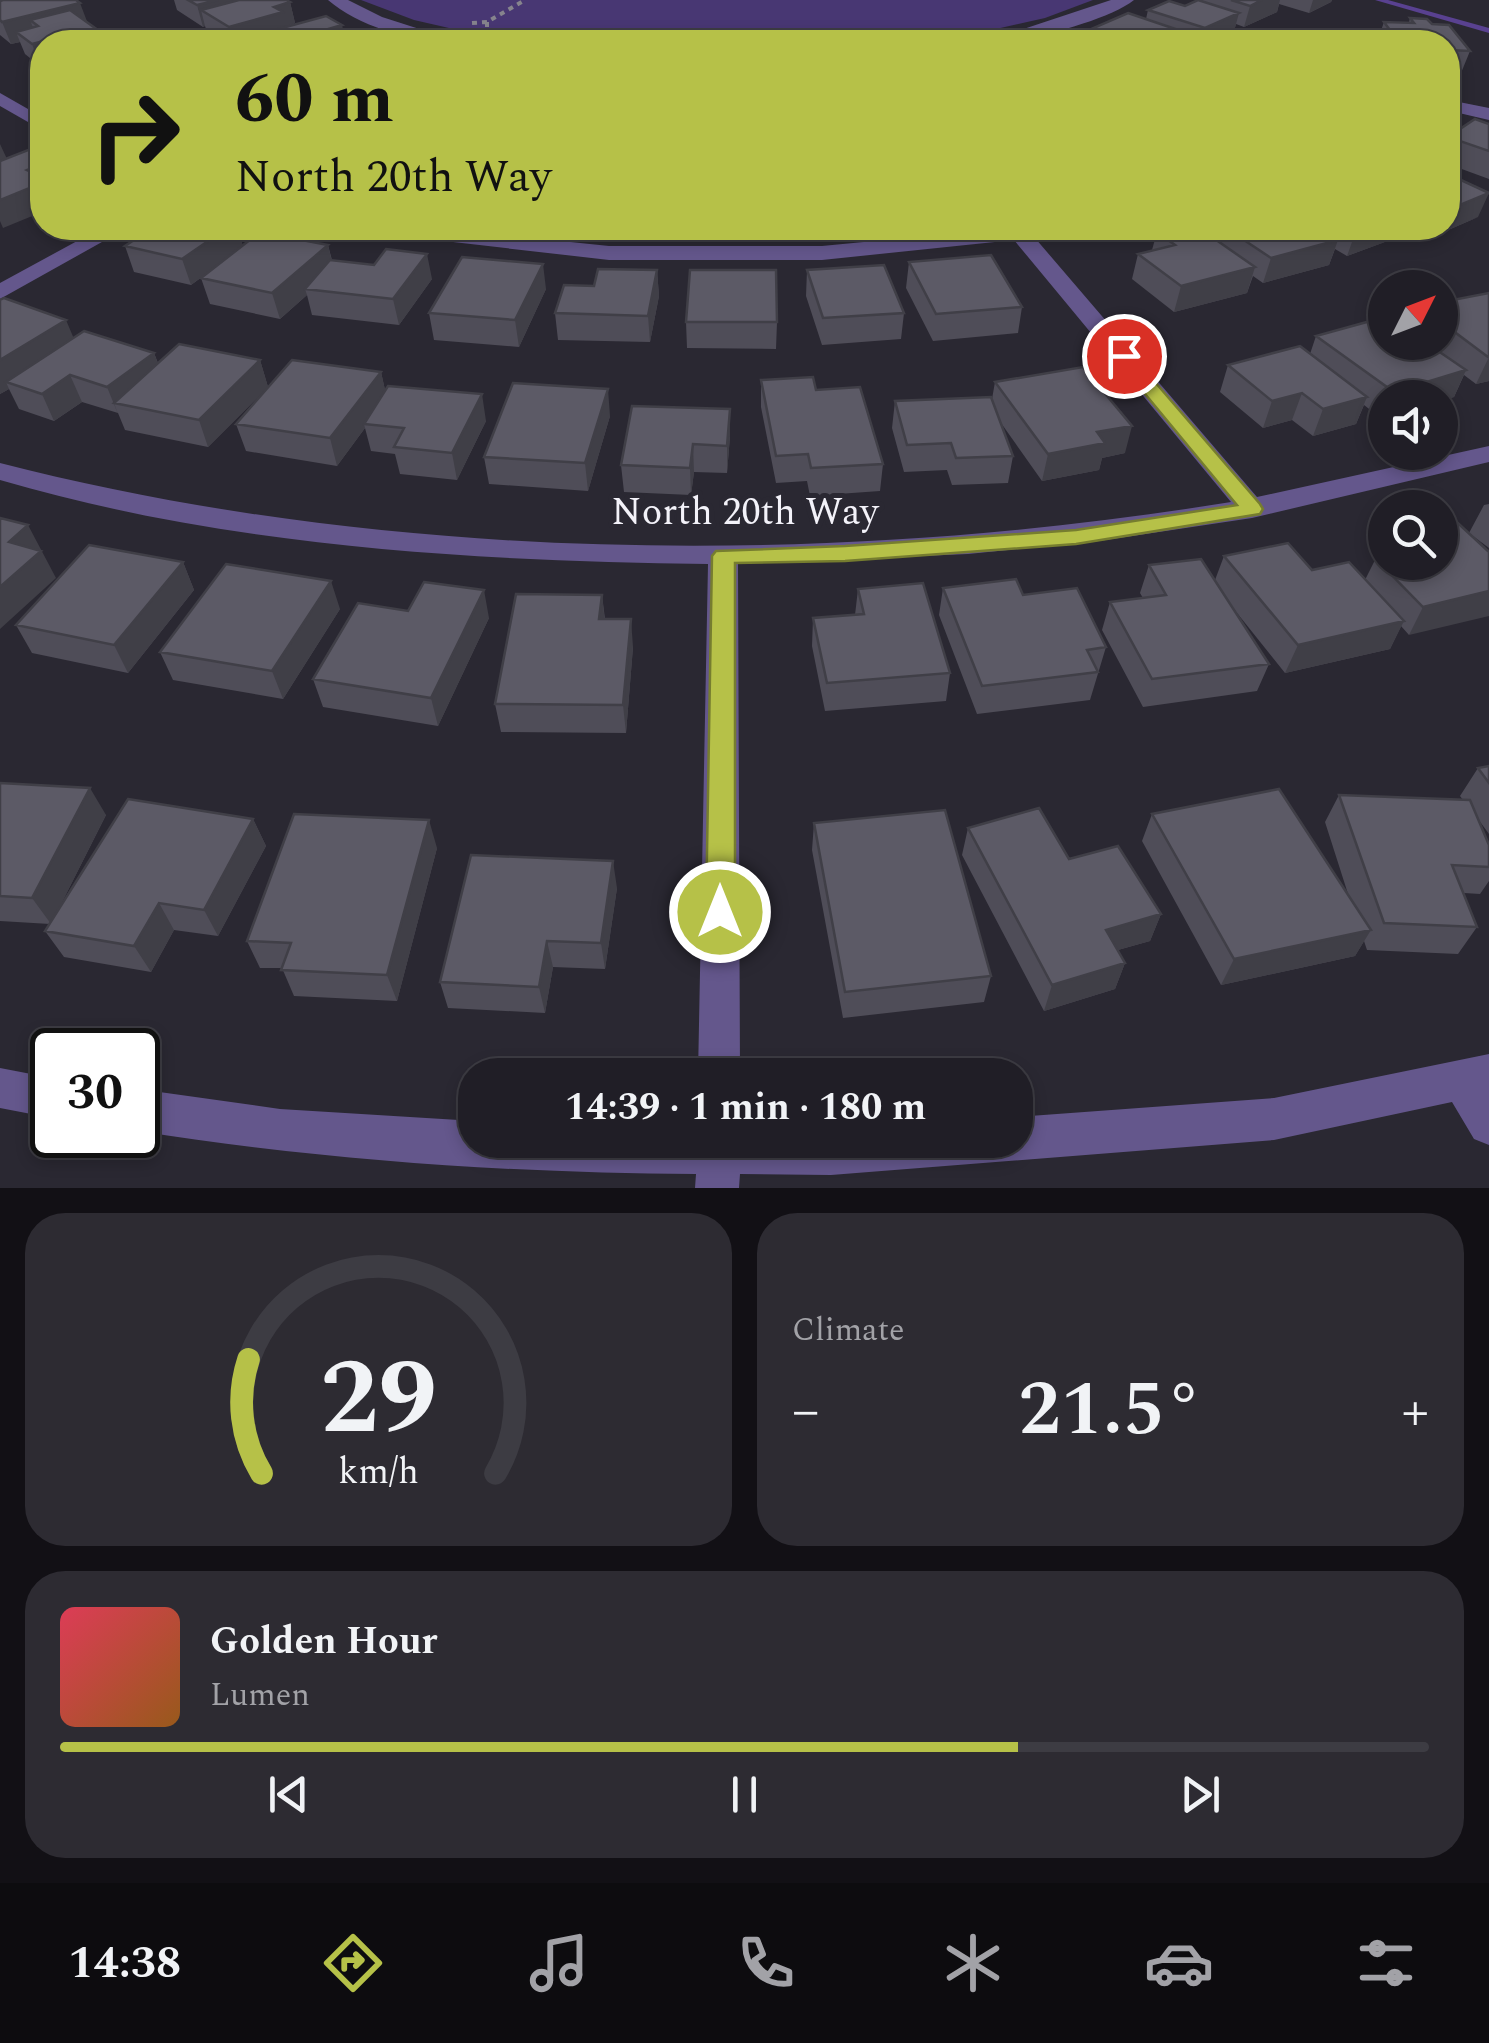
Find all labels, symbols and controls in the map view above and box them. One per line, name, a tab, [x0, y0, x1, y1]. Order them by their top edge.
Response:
text: 60 m	[235, 47, 394, 153]
icon: right	[70, 70, 200, 200]
text: North 20th Way	[235, 143, 552, 212]
north arrow	[1368, 270, 1458, 360]
map controls	[1368, 270, 1458, 580]
pin	[1082, 314, 1167, 399]
icon: arrive	[1097, 329, 1152, 384]
button: sound	[1368, 380, 1458, 470]
street label: North 20th Way	[611, 484, 880, 542]
button: search	[1368, 490, 1458, 580]
position arrow	[668, 860, 772, 964]
speed limit sign: 30	[30, 1028, 160, 1158]
text: 14:39 · 1 min · 180 m	[565, 1079, 926, 1137]
text: Climate	[792, 1306, 904, 1355]
text: 29	[320, 1321, 437, 1479]
text: 21.5°	[1019, 1354, 1202, 1468]
text: −	[792, 1370, 820, 1453]
text: +	[1401, 1370, 1429, 1453]
text: km/h	[338, 1445, 419, 1500]
text: Golden Hour	[210, 1613, 437, 1671]
text: Lumen	[210, 1671, 310, 1720]
icon: previous	[261, 1767, 316, 1822]
icon: pause	[717, 1767, 772, 1822]
icon: next	[1173, 1767, 1228, 1822]
icon: directions	[318, 1928, 388, 1998]
icon: music	[524, 1928, 594, 1998]
icon: phone	[731, 1928, 801, 1998]
icon: climate	[938, 1928, 1008, 1998]
icon: car	[1144, 1928, 1214, 1998]
icon: filters	[1351, 1928, 1421, 1998]
text: 14:38	[68, 1929, 181, 1998]

